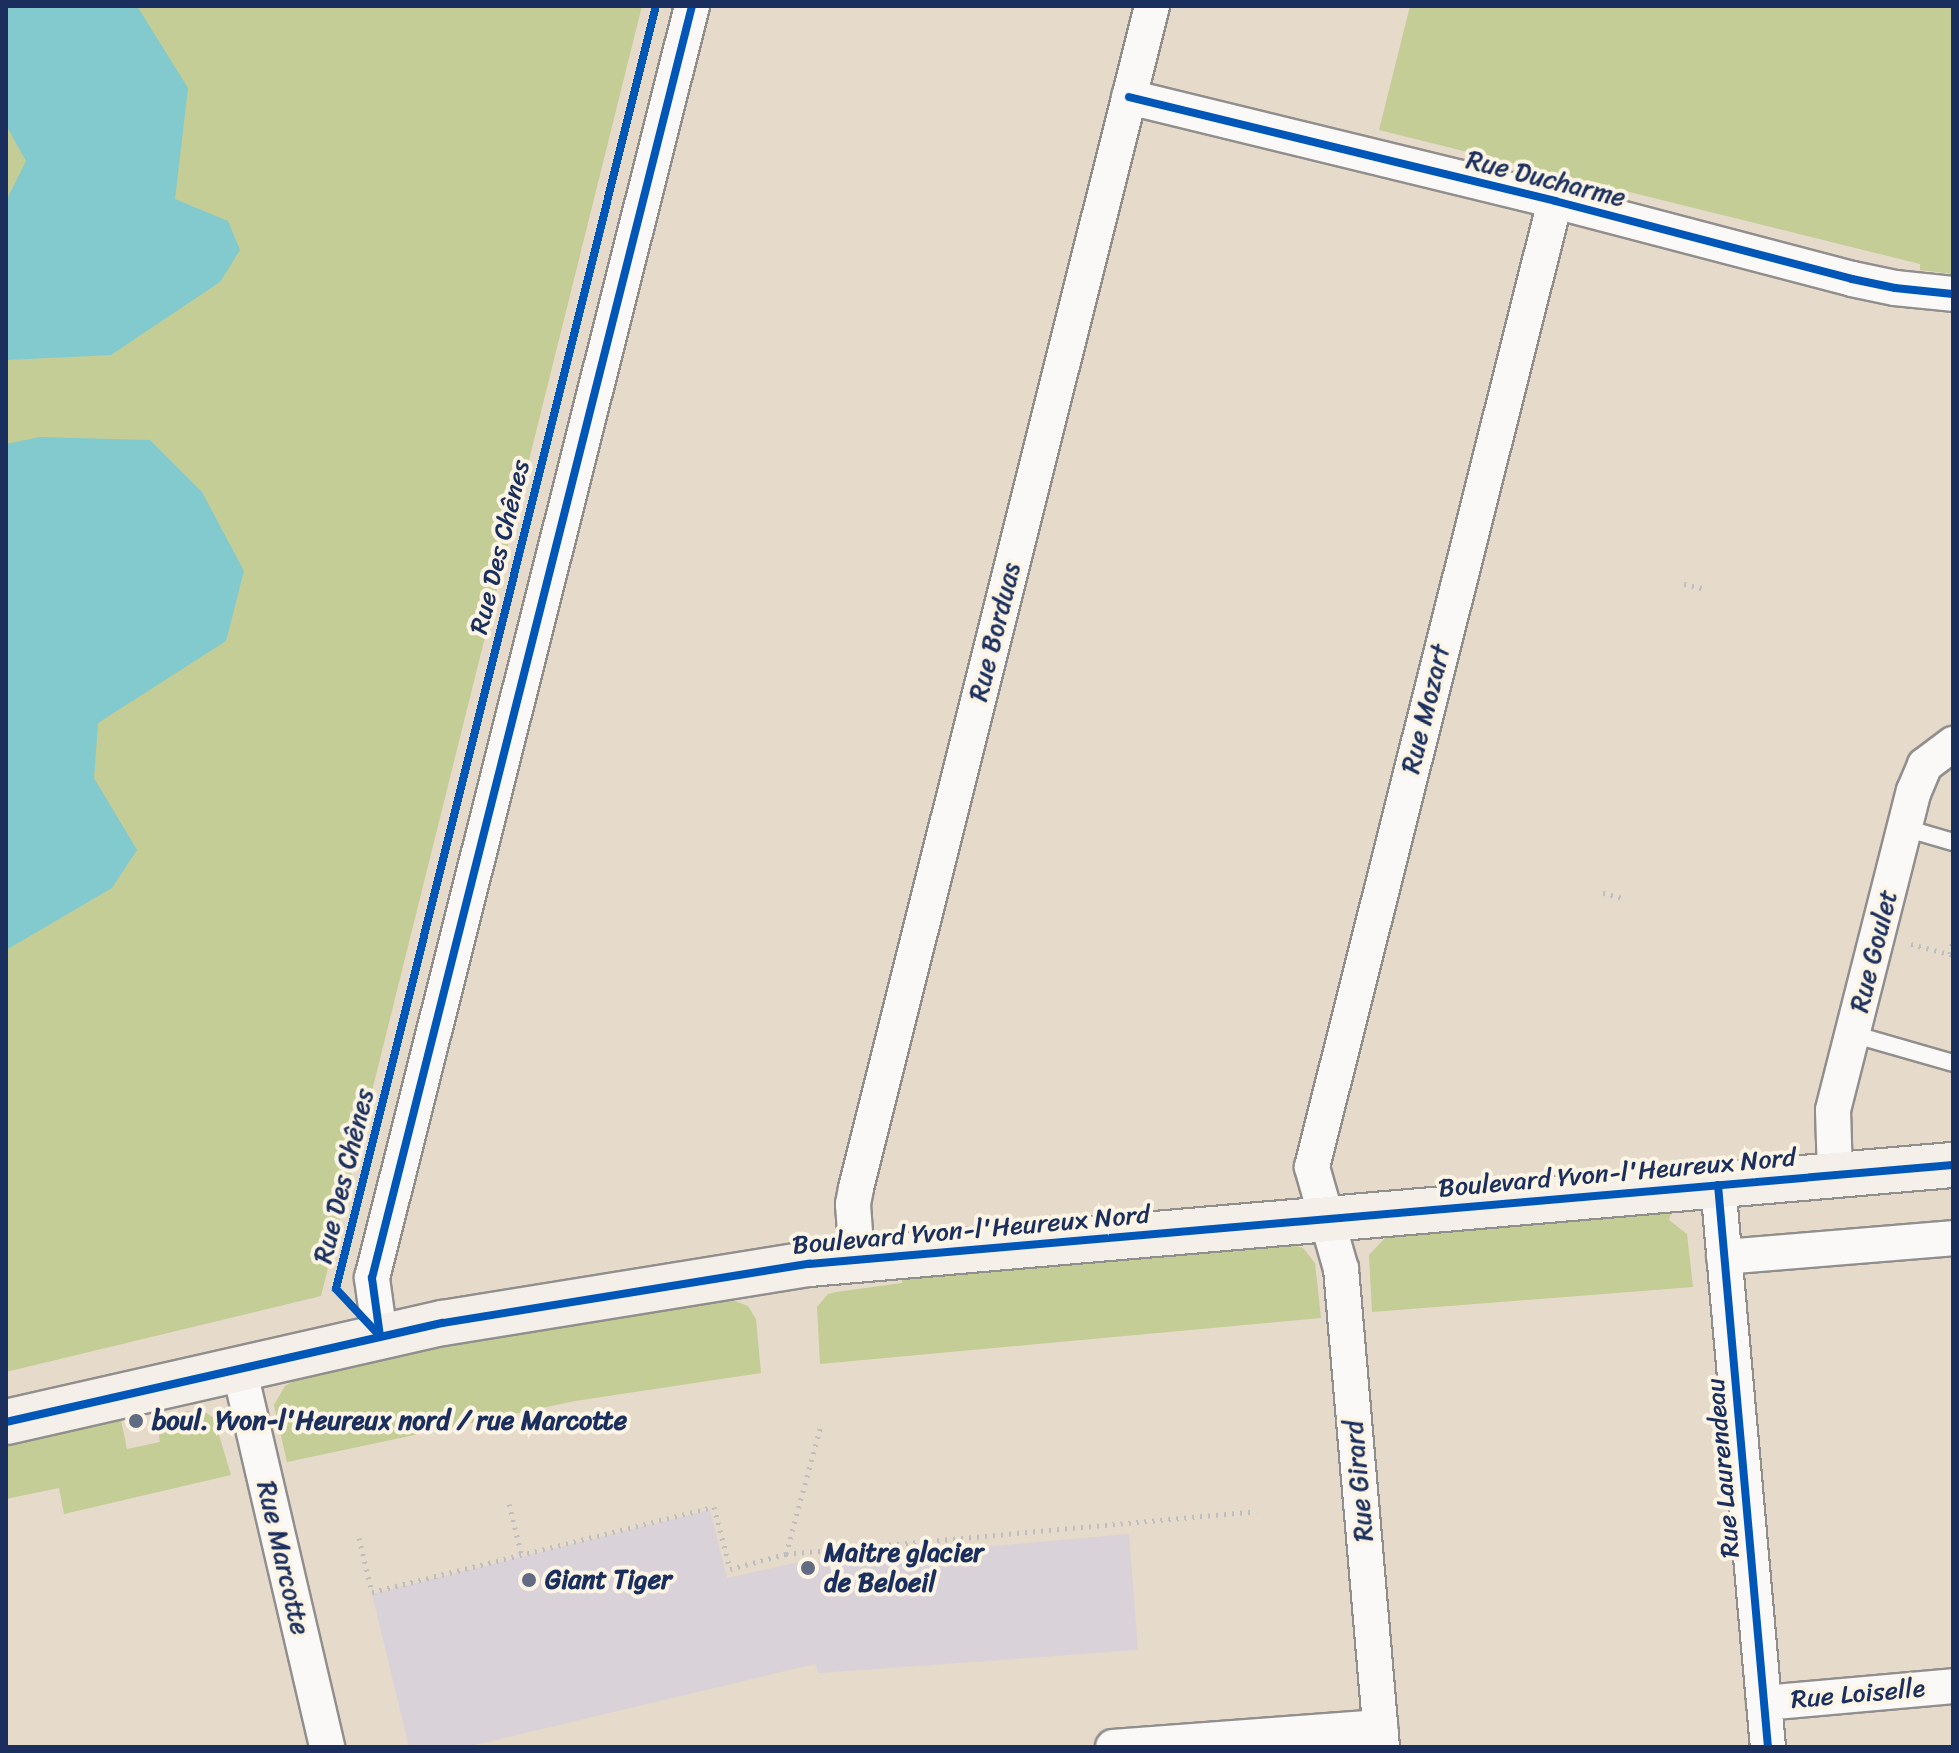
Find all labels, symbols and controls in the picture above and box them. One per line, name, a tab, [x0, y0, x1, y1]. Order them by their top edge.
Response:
street label: Rue Ducharme	[1464, 144, 1628, 214]
street label: Rue Des Chênes	[463, 457, 537, 637]
street label: Rue Borduas	[963, 560, 1027, 704]
street label: Rue Mozart	[1395, 642, 1457, 776]
street label: Rue Goulet	[1844, 887, 1904, 1015]
street label: Rue Des Chênes	[307, 1086, 381, 1266]
street label: Boulevard Yvon-l'Heureux Nord	[1437, 1142, 1797, 1204]
street label: Boulevard Yvon-l'Heureux Nord	[791, 1199, 1151, 1261]
street label: Rue Laurendeau	[1700, 1377, 1746, 1559]
place label: boul. Yvon-l'Heureux nord / rue Marcotte	[152, 1405, 627, 1437]
marker: boul. Yvon-l'Heureux nord / rue Marcotte	[127, 1412, 145, 1430]
street label: Rue Girard	[1338, 1419, 1380, 1543]
street label: Rue Marcotte	[250, 1479, 316, 1637]
place label: Maitre glacier de Beloeil	[824, 1537, 984, 1598]
marker: Maitre glacier de Beloeil	[799, 1559, 817, 1577]
place label: Giant Tiger	[545, 1564, 672, 1596]
marker: Giant Tiger	[520, 1571, 538, 1589]
street label: Rue Loiselle	[1789, 1673, 1927, 1715]

